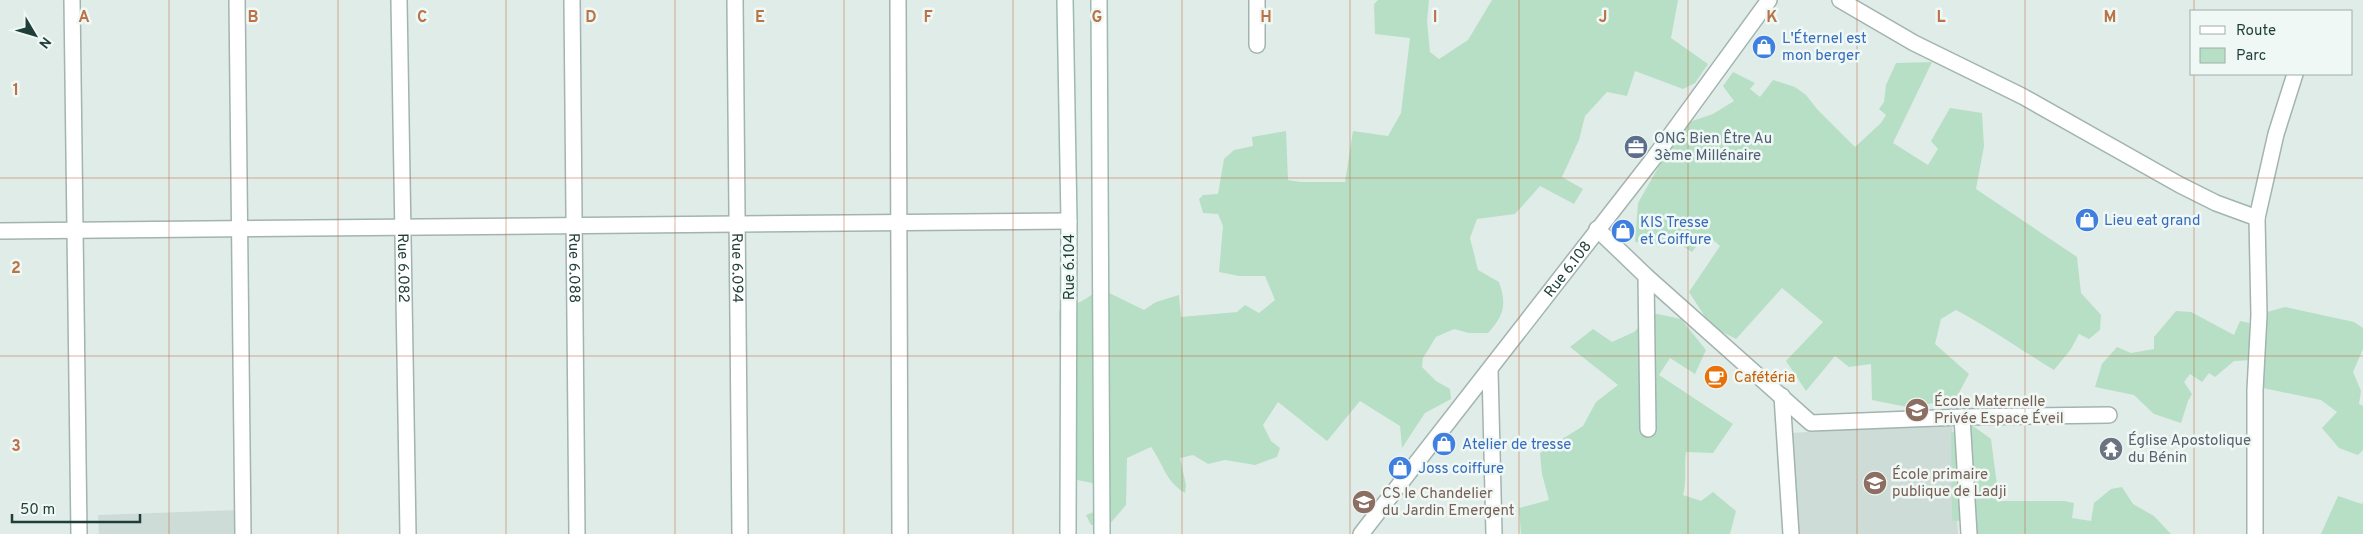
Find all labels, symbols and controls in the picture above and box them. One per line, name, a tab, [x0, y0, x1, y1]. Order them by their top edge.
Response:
text: A	[78, 8, 90, 28]
text: B	[247, 8, 259, 28]
text: C	[417, 8, 427, 28]
text: D	[585, 8, 597, 28]
text: E	[755, 8, 765, 28]
text: F	[923, 8, 933, 28]
text: G	[1092, 8, 1102, 28]
text: H	[1260, 8, 1272, 28]
text: I	[1433, 8, 1437, 28]
text: J	[1599, 8, 1607, 28]
text: K	[1766, 8, 1778, 28]
text: L	[1936, 8, 1946, 28]
text: M	[2104, 8, 2116, 28]
north arrow	[10, 10, 60, 60]
legend	[2190, 10, 2353, 75]
text: Route	[2236, 22, 2276, 41]
place label: L'Éternel est mon berger	[1782, 29, 1867, 66]
text: N	[34, 33, 54, 51]
shop icon: L'Éternel est mon berger	[1751, 34, 1777, 60]
text: Parc	[2236, 47, 2266, 66]
text: 1	[13, 81, 19, 101]
place label: ONG Bien Être Au 3ème Millénaire	[1654, 129, 1772, 166]
office icon: ONG Bien Être Au 3ème Millénaire	[1623, 134, 1649, 160]
shop icon: Lieu eat grand	[2074, 207, 2100, 233]
place label: Lieu eat grand	[2104, 212, 2200, 231]
place label: KIS Tresse et Coiffure	[1640, 214, 1711, 250]
shop icon: KIS Tresse et Coiffure	[1610, 218, 1636, 244]
street label: Rue 6.082	[392, 233, 412, 303]
street label: Rue 6.088	[563, 233, 583, 303]
street label: Rue 6.094	[726, 233, 746, 303]
street label: Rue 6.104	[1061, 234, 1080, 300]
street label: Rue 6.108	[1541, 238, 1597, 302]
text: 2	[11, 259, 21, 279]
cafe icon: Cafétéria	[1703, 364, 1729, 390]
place label: Cafétéria	[1734, 369, 1795, 388]
place label: École Maternelle Privée Espace Éveil	[1934, 392, 2064, 429]
school or university icon: École Maternelle Privée Espace Éveil	[1904, 397, 1930, 423]
shop icon: Atelier de tresse	[1431, 431, 1457, 457]
place label: Église Apostolique du Bénin	[2128, 431, 2251, 468]
place label: Atelier de tresse	[1462, 436, 1571, 455]
temple icon: Église Apostolique du Bénin	[2098, 436, 2124, 462]
text: 3	[11, 437, 21, 457]
shop icon: Joss coiffure	[1387, 455, 1413, 481]
place label: Joss coiffure	[1418, 460, 1504, 479]
place label: École primaire publique de Ladji	[1892, 465, 2007, 502]
school or university icon: École primaire publique de Ladji	[1862, 470, 1888, 496]
place label: CS le Chandelier du Jardin Emergent	[1382, 485, 1514, 521]
school or university icon: CS le Chandelier du Jardin Emergent	[1351, 489, 1377, 515]
scale bar	[12, 492, 140, 524]
text: 50 m	[20, 501, 55, 520]

